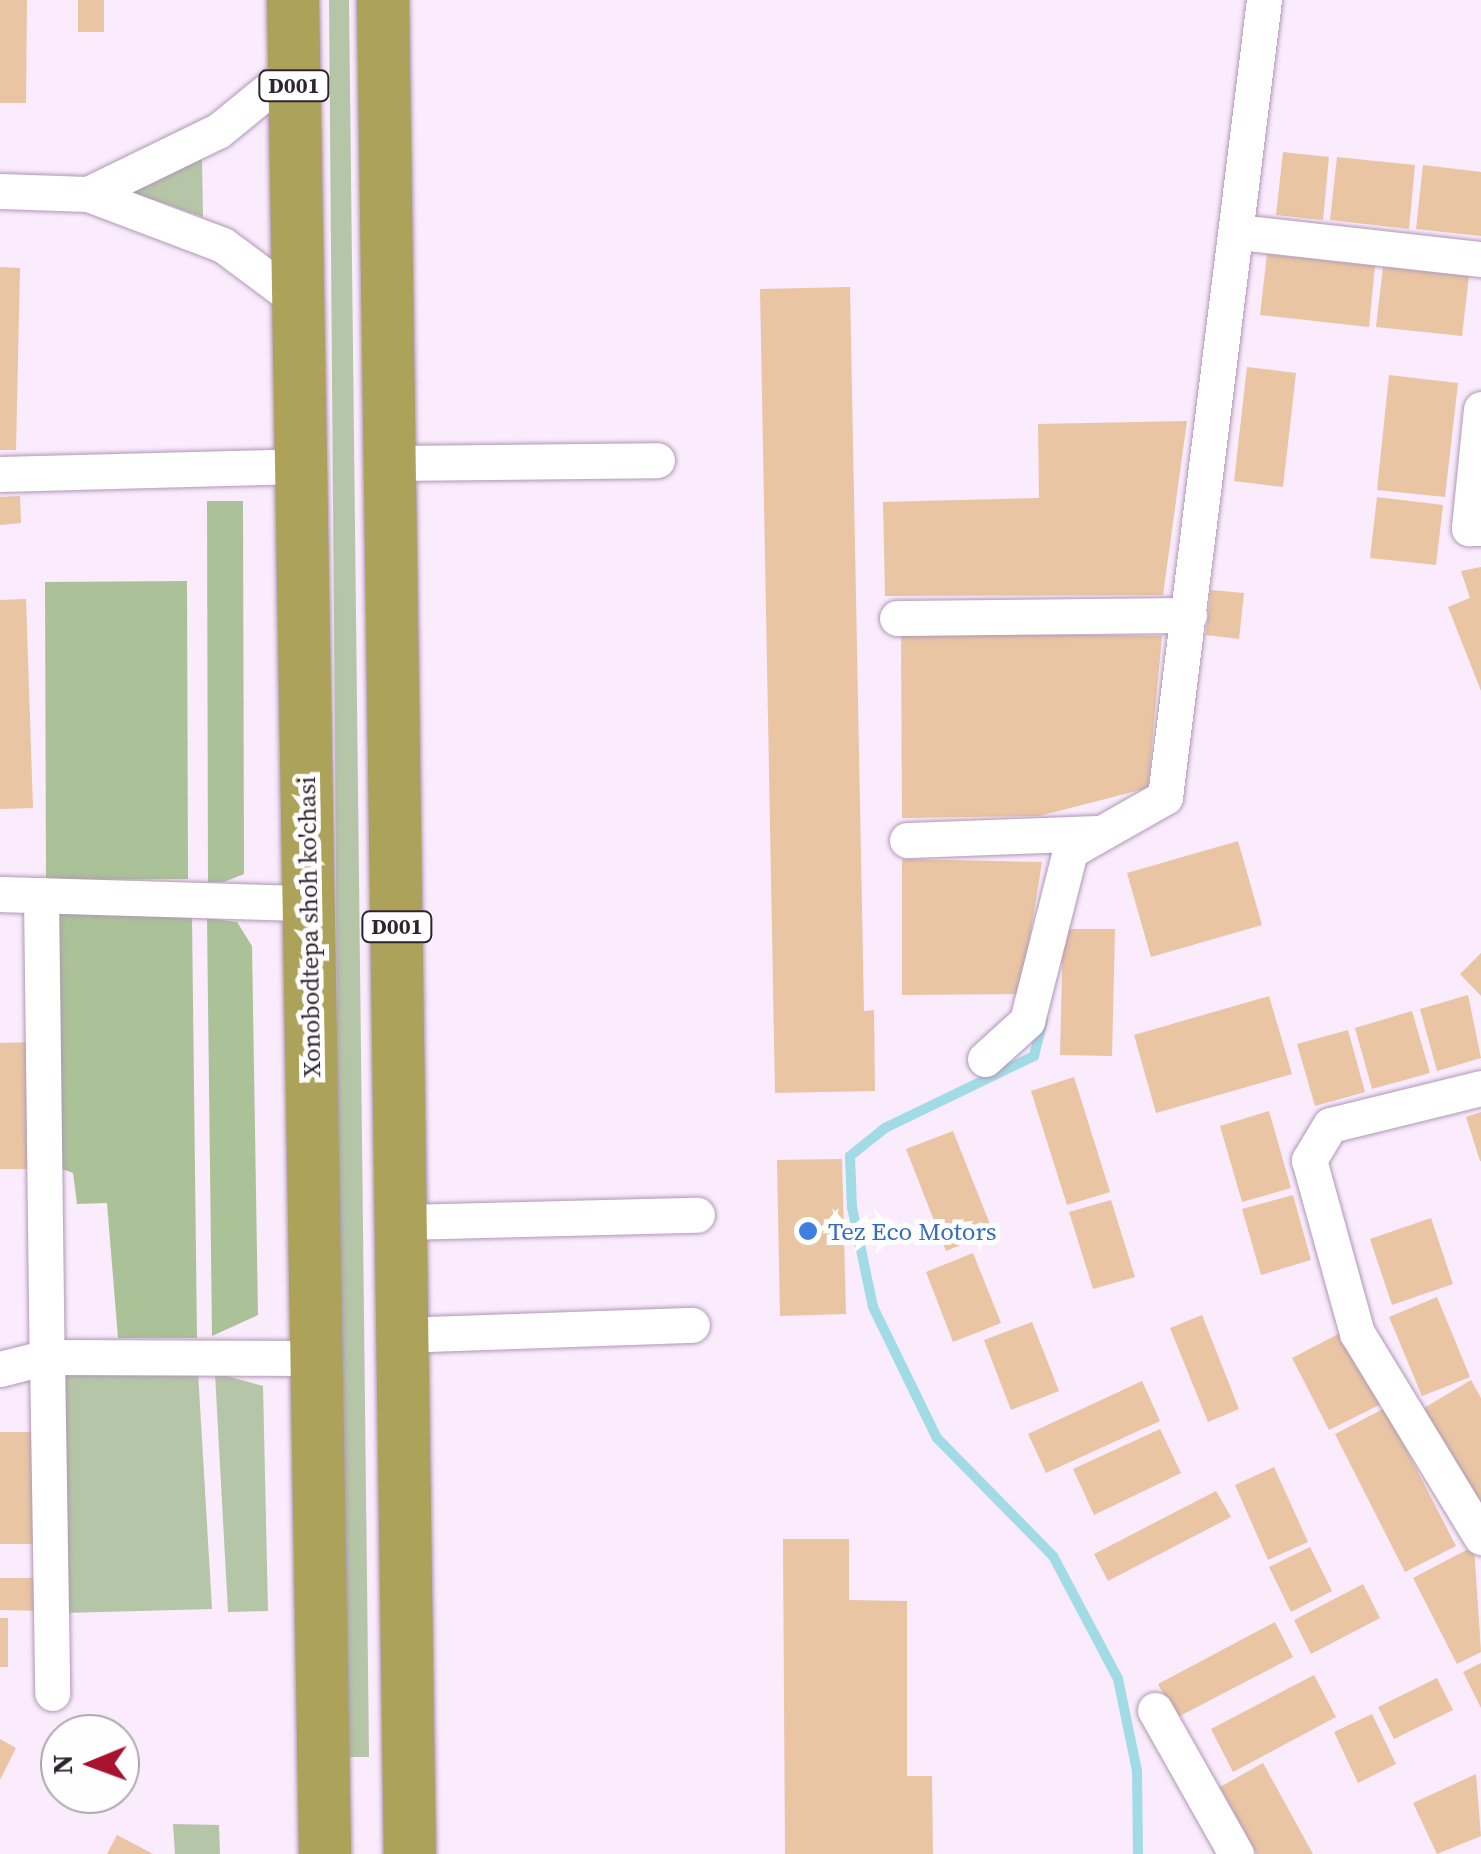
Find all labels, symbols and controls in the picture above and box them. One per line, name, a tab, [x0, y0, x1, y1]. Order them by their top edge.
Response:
road number: D001	[256, 69, 332, 103]
street label: Xonobodtepa shoh ko'chasi	[291, 776, 327, 1078]
road number: D001	[360, 910, 434, 944]
place label: Tez Eco Motors	[828, 1216, 997, 1246]
marker: Tez Eco Motors	[797, 1220, 819, 1242]
north arrow	[40, 1714, 140, 1814]
text: N	[43, 1754, 81, 1775]

